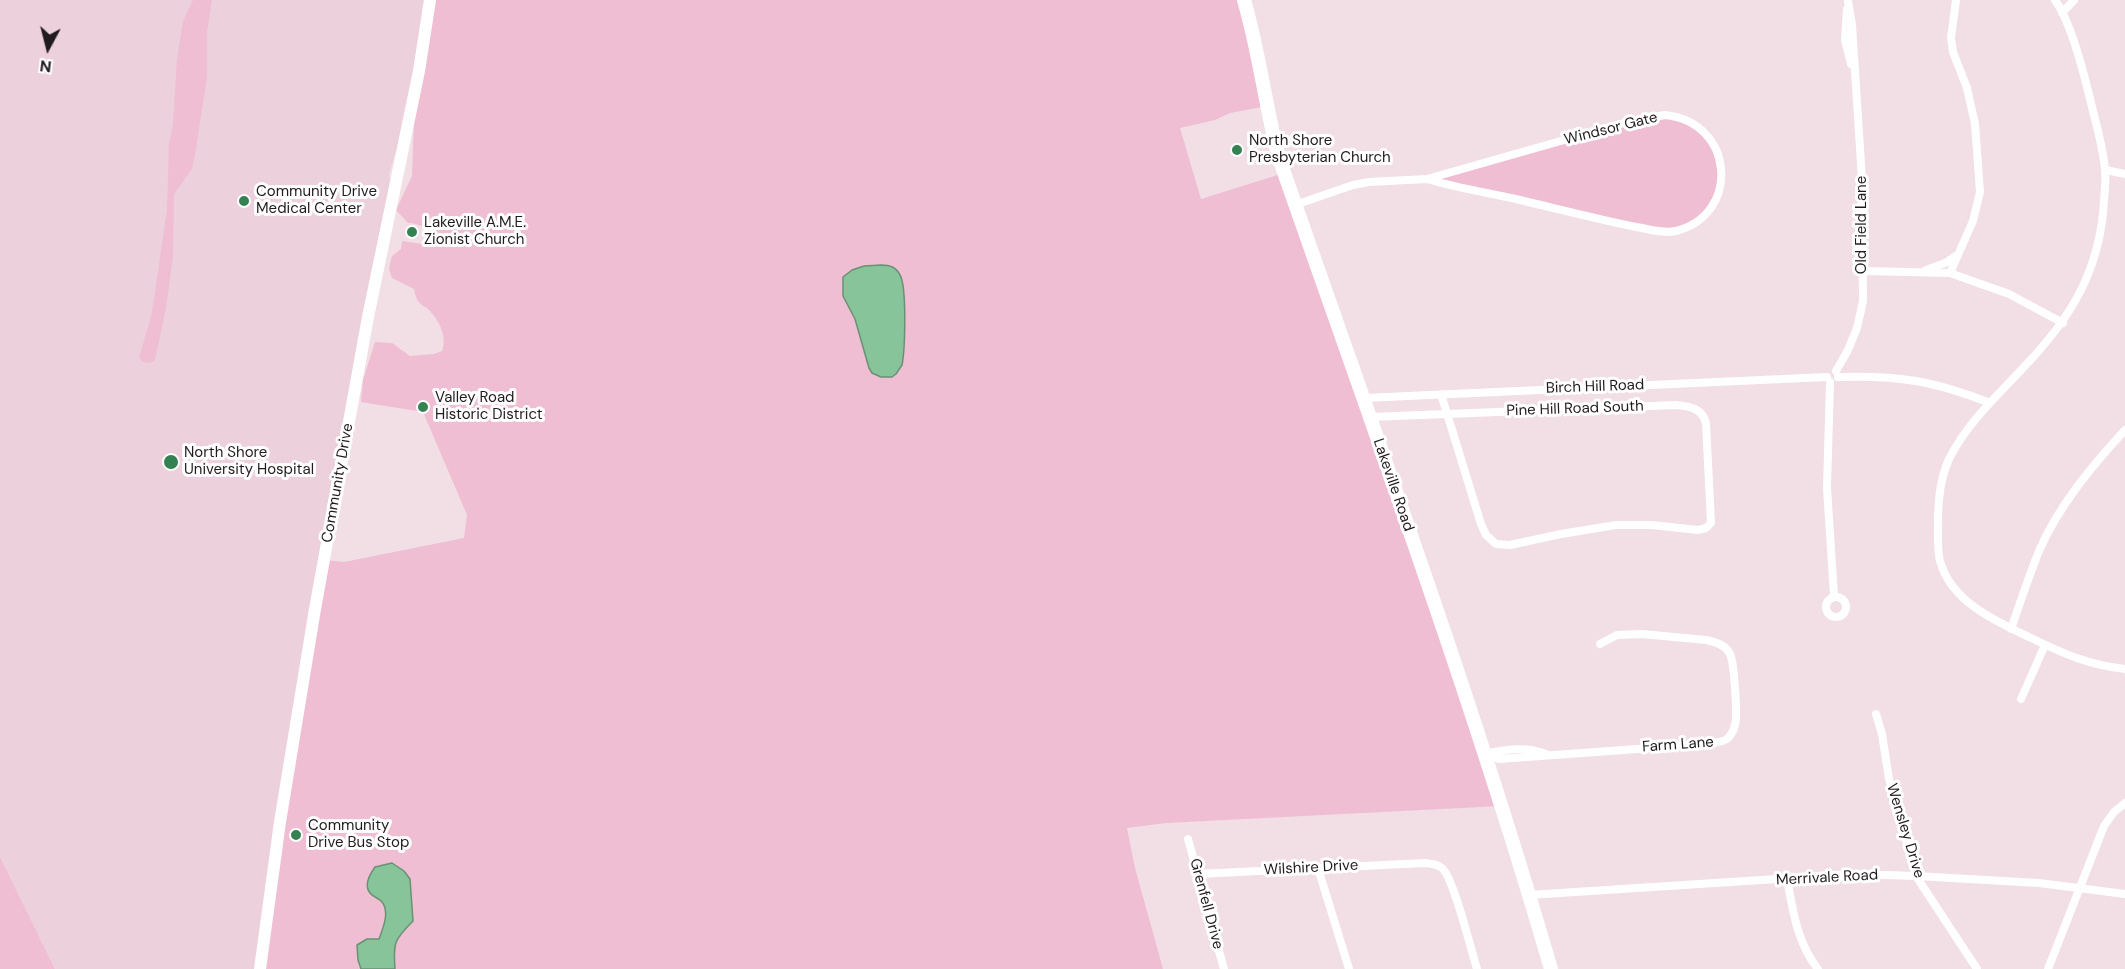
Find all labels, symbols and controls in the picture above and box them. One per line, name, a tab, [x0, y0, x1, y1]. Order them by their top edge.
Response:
north arrow	[18, 18, 78, 78]
text: N	[39, 55, 53, 77]
street label: Windsor Gate	[1562, 109, 1660, 149]
place label: North Shore Presbyterian Church	[1249, 132, 1391, 167]
marker: North Shore Presbyterian Church	[1230, 143, 1244, 157]
street label: Old Field Lane	[1853, 176, 1871, 274]
place label: Community Drive Medical Center	[256, 183, 377, 218]
marker: Community Drive Medical Center	[237, 194, 251, 208]
place label: Lakeville A.M.E. Zionist Church	[424, 214, 526, 249]
marker: Lakeville A.M.E. Zionist Church	[405, 225, 419, 239]
street label: Birch Hill Road	[1545, 376, 1645, 398]
place label: Valley Road Historic District	[435, 389, 543, 424]
street label: Pine Hill Road South	[1506, 398, 1644, 420]
marker: Valley Road Historic District	[416, 400, 430, 414]
street label: Community Drive	[319, 422, 357, 544]
street label: Lakeville Road	[1369, 436, 1417, 534]
place label: North Shore University Hospital	[184, 444, 314, 479]
marker: North Shore University Hospital	[162, 453, 180, 471]
street label: Farm Lane	[1642, 734, 1714, 756]
street label: Wensley Drive	[1882, 782, 1928, 880]
place label: Community Drive Bus Stop	[308, 817, 409, 852]
marker: Community Drive Bus Stop	[289, 828, 303, 842]
street label: Grenfell Drive	[1185, 857, 1227, 951]
street label: Wilshire Drive	[1263, 857, 1359, 879]
street label: Merrivale Road	[1775, 866, 1879, 890]

